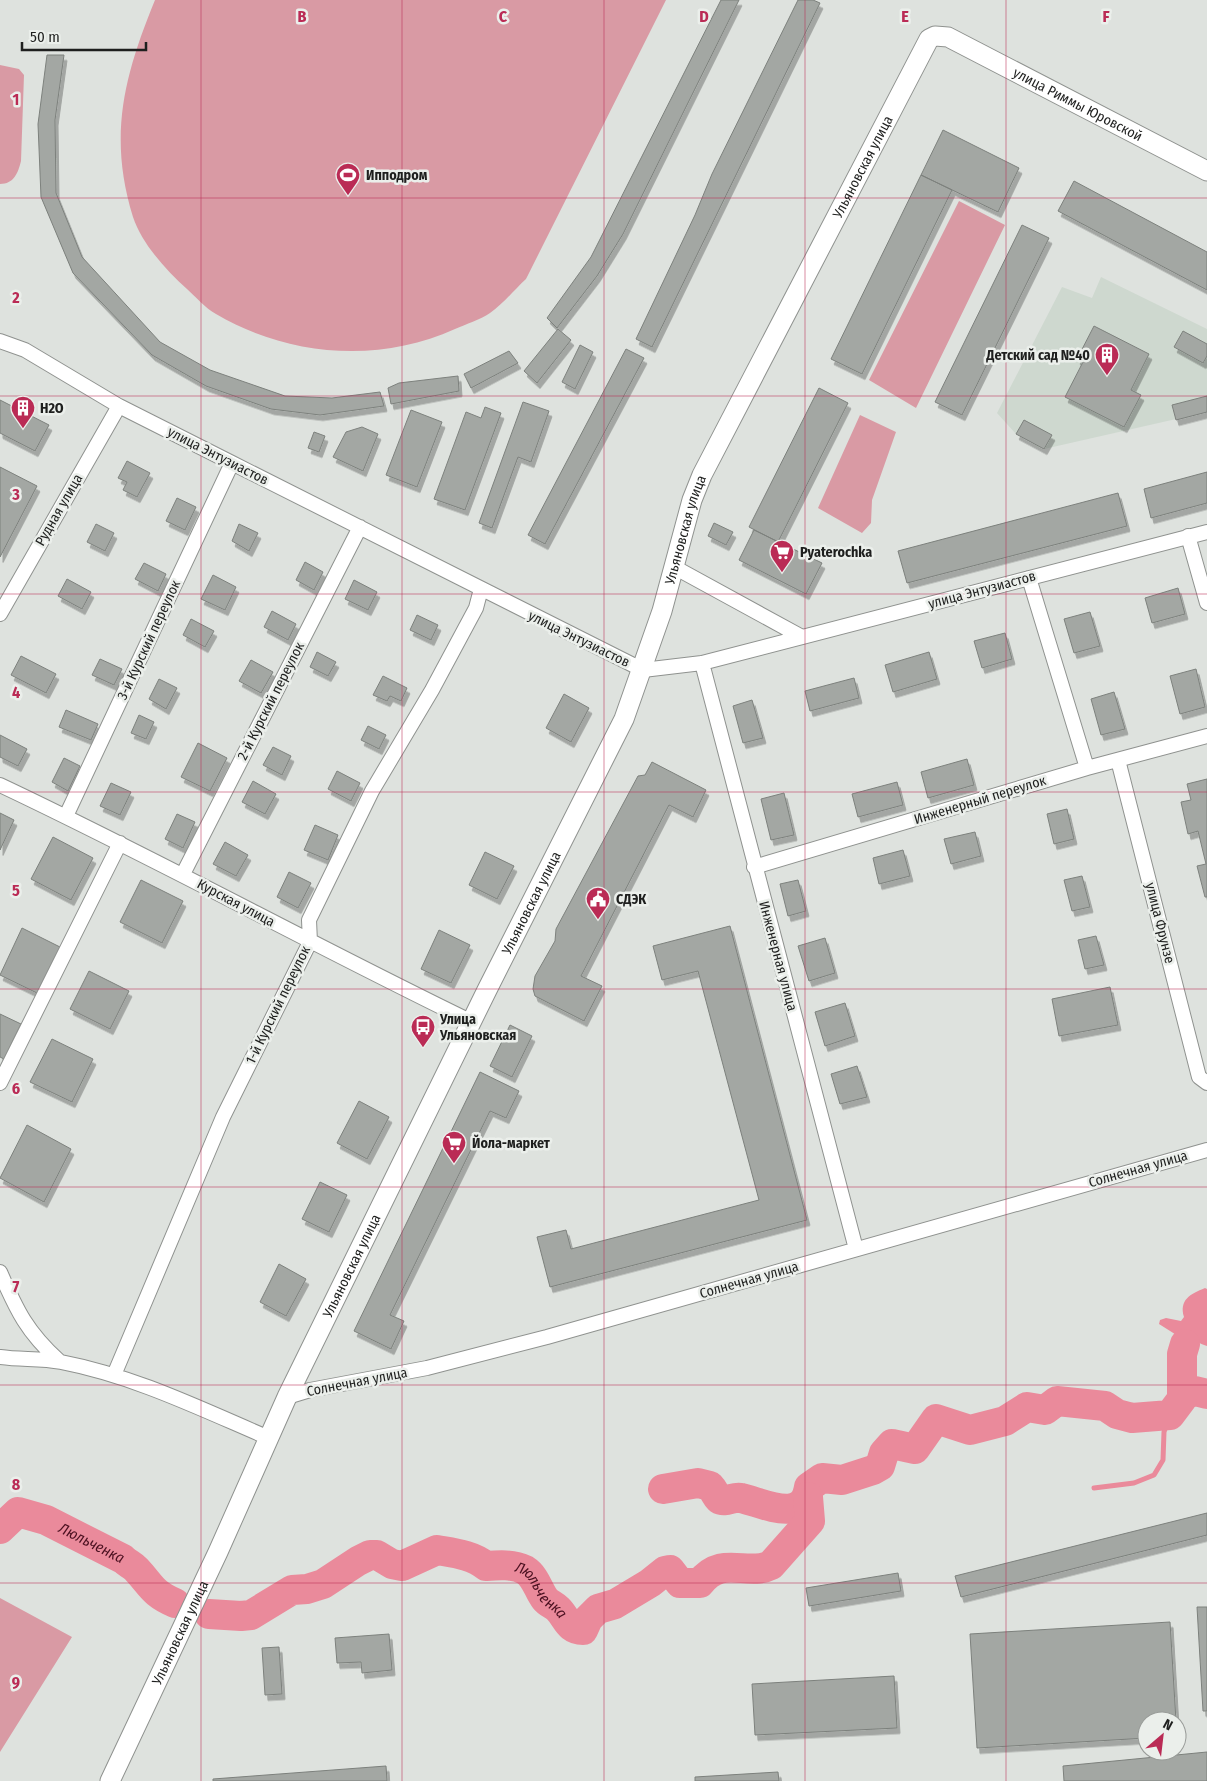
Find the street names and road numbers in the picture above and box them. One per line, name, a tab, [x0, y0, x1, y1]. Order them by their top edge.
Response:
street label: улица Риммы Юровской	[1010, 64, 1145, 145]
street label: Ульяновская улица	[828, 112, 896, 222]
street label: улица Энтузиастов	[165, 423, 271, 489]
street label: Рудная улица	[32, 471, 86, 549]
street label: Ульяновская улица	[661, 472, 710, 587]
street label: улица Энтузиастов	[926, 567, 1038, 613]
street label: 3-й Курский переулок	[114, 577, 184, 703]
street label: улица Энтузиастов	[526, 607, 632, 671]
street label: 2-й Курский переулок	[234, 639, 308, 763]
street label: Инженерный переулок	[912, 772, 1048, 828]
street label: Ульяновская улица	[497, 848, 564, 958]
street label: Курская улица	[194, 875, 278, 931]
street label: улица Фрунзе	[1142, 881, 1178, 965]
street label: Инженерная улица	[755, 899, 801, 1013]
street label: 1-й Курский переулок	[242, 943, 314, 1067]
street label: Солнечная улица	[1087, 1147, 1190, 1191]
street label: Ульяновская улица	[318, 1211, 384, 1321]
street label: Солнечная улица	[698, 1258, 801, 1302]
street label: Солнечная улица	[305, 1364, 409, 1400]
street label: Ульяновская улица	[148, 1578, 212, 1688]

